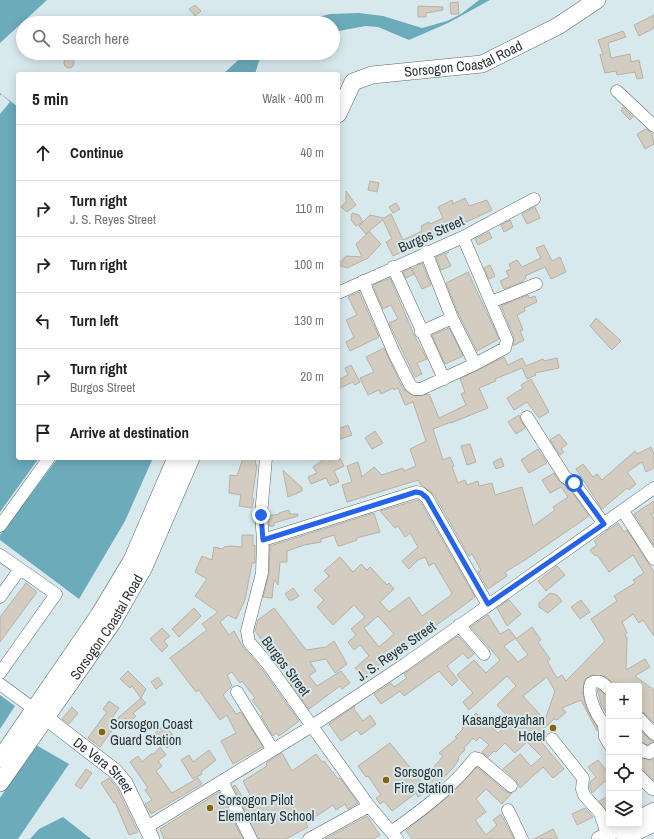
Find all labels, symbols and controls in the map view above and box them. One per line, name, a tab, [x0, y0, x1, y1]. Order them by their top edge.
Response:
search box	[16, 16, 340, 60]
icon: search	[30, 27, 52, 49]
text: Search here	[62, 28, 129, 49]
street label: Sorsogon Coastal Road	[403, 36, 525, 81]
text: 5 min	[32, 87, 68, 110]
text: Walk · 400 m	[262, 90, 324, 107]
icon: ahead	[32, 142, 54, 164]
text: Continue	[70, 142, 123, 163]
text: 40 m	[300, 144, 324, 161]
text: Turn right	[70, 190, 127, 211]
icon: right	[32, 198, 54, 220]
text: 110 m	[295, 200, 324, 217]
text: J. S. Reyes Street	[70, 211, 156, 228]
street label: Burgos Street	[395, 212, 467, 256]
icon: right	[32, 254, 54, 276]
text: Turn right	[70, 254, 127, 275]
text: 100 m	[294, 256, 324, 273]
icon: left	[32, 310, 54, 332]
text: Turn left	[70, 310, 118, 331]
text: 130 m	[294, 312, 324, 329]
text: Turn right	[70, 358, 127, 379]
icon: right	[32, 366, 54, 388]
text: 20 m	[300, 368, 324, 385]
text: Burgos Street	[70, 379, 135, 396]
icon: arrive	[32, 422, 54, 444]
text: Arrive at destination	[70, 422, 189, 443]
route start	[565, 474, 583, 492]
route end	[252, 506, 270, 524]
street label: Sorsogon Coastal Road	[66, 571, 147, 683]
street label: J. S. Reyes Street	[353, 617, 439, 685]
street label: Burgos Street	[258, 633, 314, 699]
map controls	[606, 683, 642, 827]
button: +	[606, 683, 642, 719]
place label: Kasanggayahan Hotel	[462, 711, 545, 745]
place label: Sorsogon Coast Guard Station	[110, 715, 192, 749]
button: −	[606, 719, 642, 755]
marker: Kasanggayahan Hotel	[548, 723, 558, 733]
marker: Sorsogon Coast Guard Station	[97, 727, 107, 737]
street label: De Vera Street	[70, 733, 137, 796]
button: locate	[606, 755, 642, 791]
place label: Sorsogon Fire Station	[394, 763, 454, 797]
marker: Sorsogon Fire Station	[381, 775, 391, 785]
place label: Sorsogon Pilot Elementary School	[218, 791, 314, 825]
button: layers	[606, 791, 642, 827]
marker: Sorsogon Pilot Elementary School	[205, 803, 215, 813]

